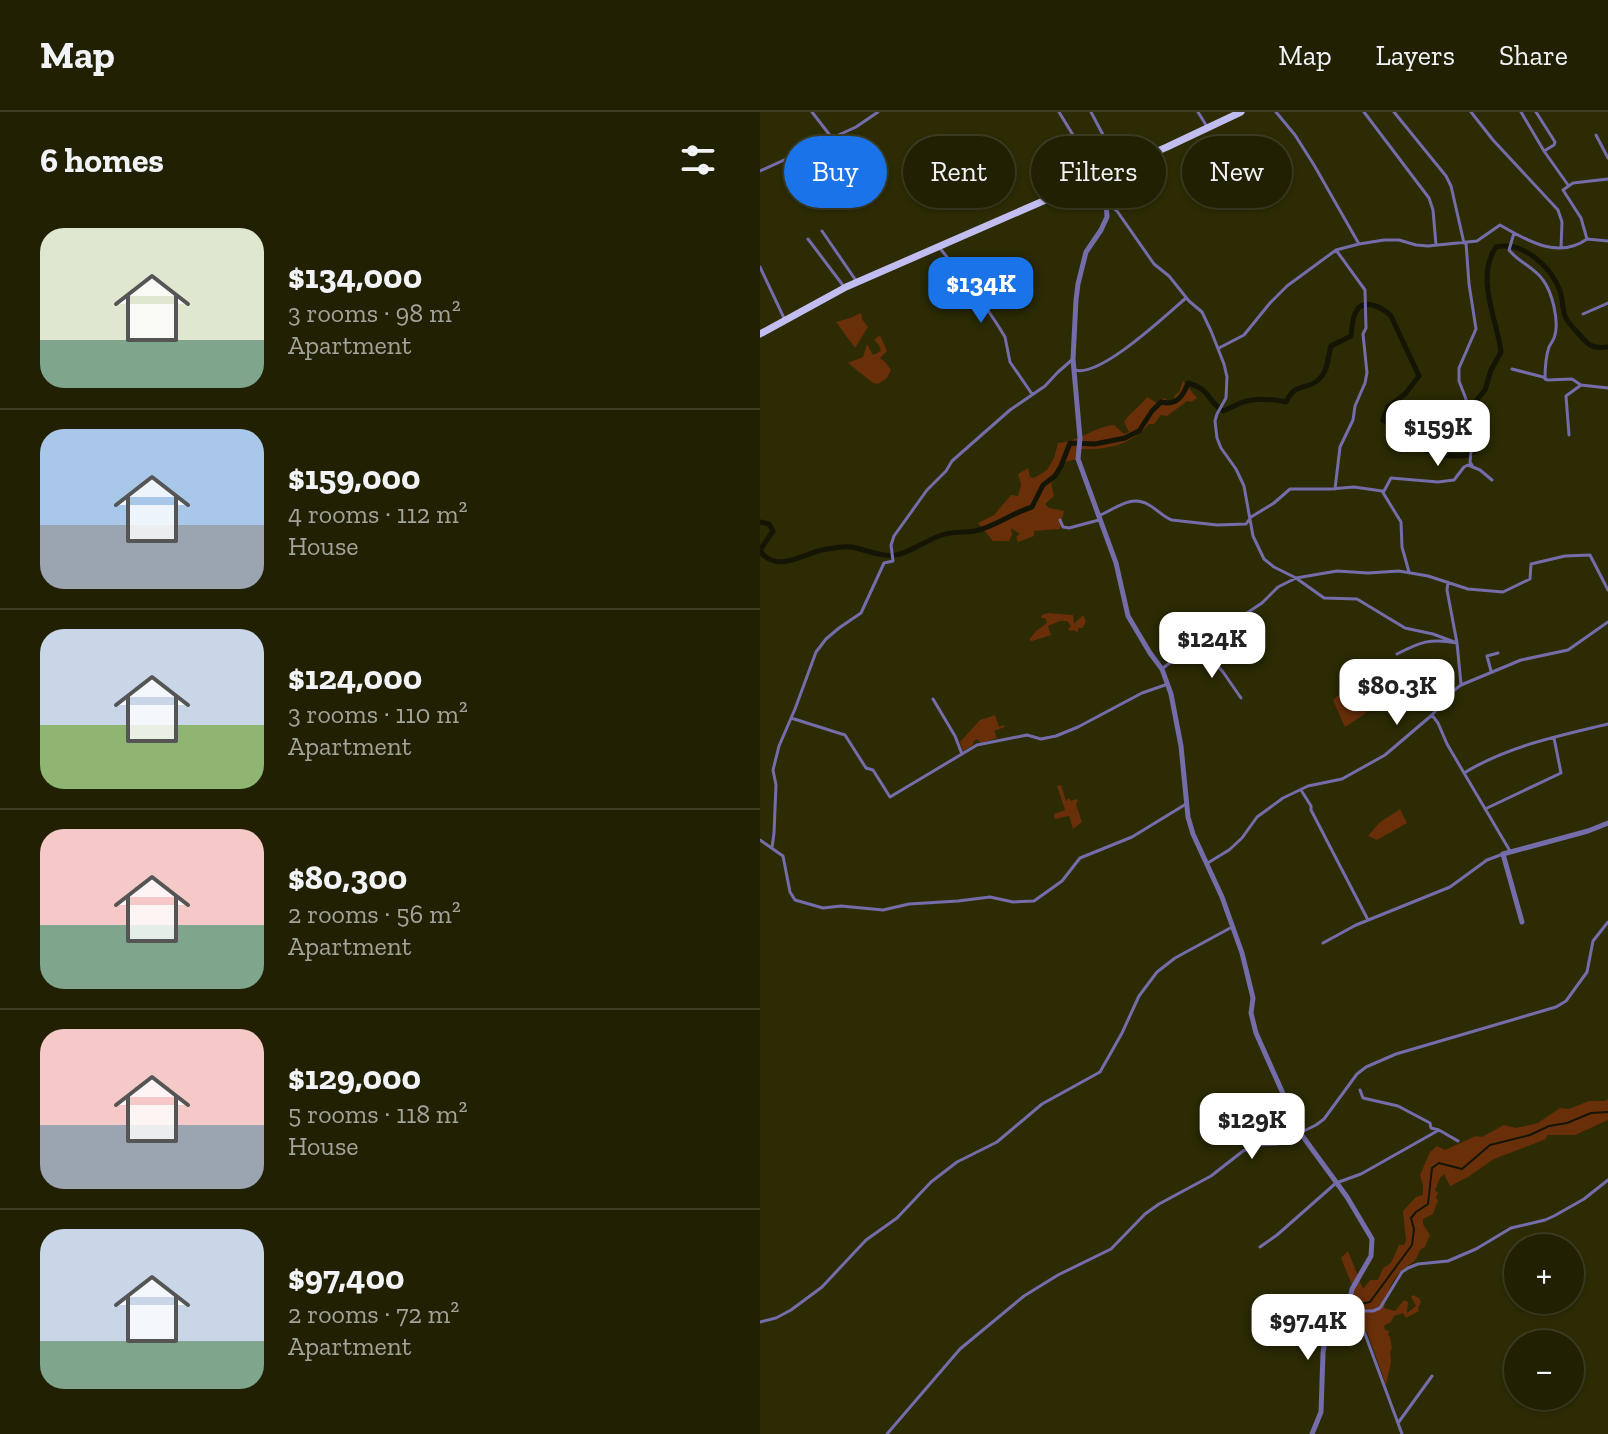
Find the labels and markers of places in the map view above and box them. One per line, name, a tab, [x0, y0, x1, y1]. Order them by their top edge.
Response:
pin: $134K	[925, 257, 1037, 325]
pin: $159K	[1382, 400, 1494, 468]
pin: $124K	[1156, 612, 1268, 680]
pin: $80.3K	[1332, 659, 1462, 727]
pin: $129K	[1196, 1093, 1308, 1161]
pin: $97.4K	[1243, 1294, 1373, 1362]

